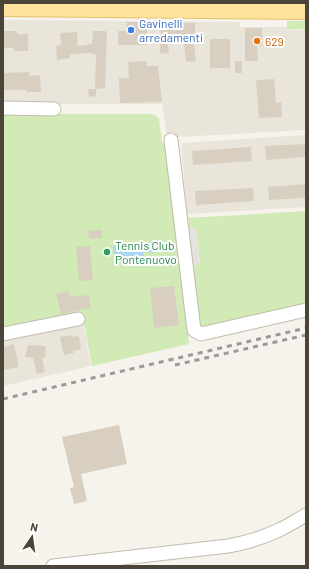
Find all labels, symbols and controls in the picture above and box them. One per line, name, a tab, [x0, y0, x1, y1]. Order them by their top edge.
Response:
place label: Gavinelli arredamenti	[139, 16, 203, 44]
marker: Gavinelli arredamenti	[126, 25, 136, 35]
place label: 629	[265, 34, 284, 48]
marker: 629	[252, 36, 262, 46]
place label: Tennis Club Pontenuovo	[115, 238, 177, 266]
marker: Tennis Club Pontenuovo	[102, 247, 112, 257]
north arrow	[12, 517, 52, 557]
text: N	[29, 520, 39, 534]

